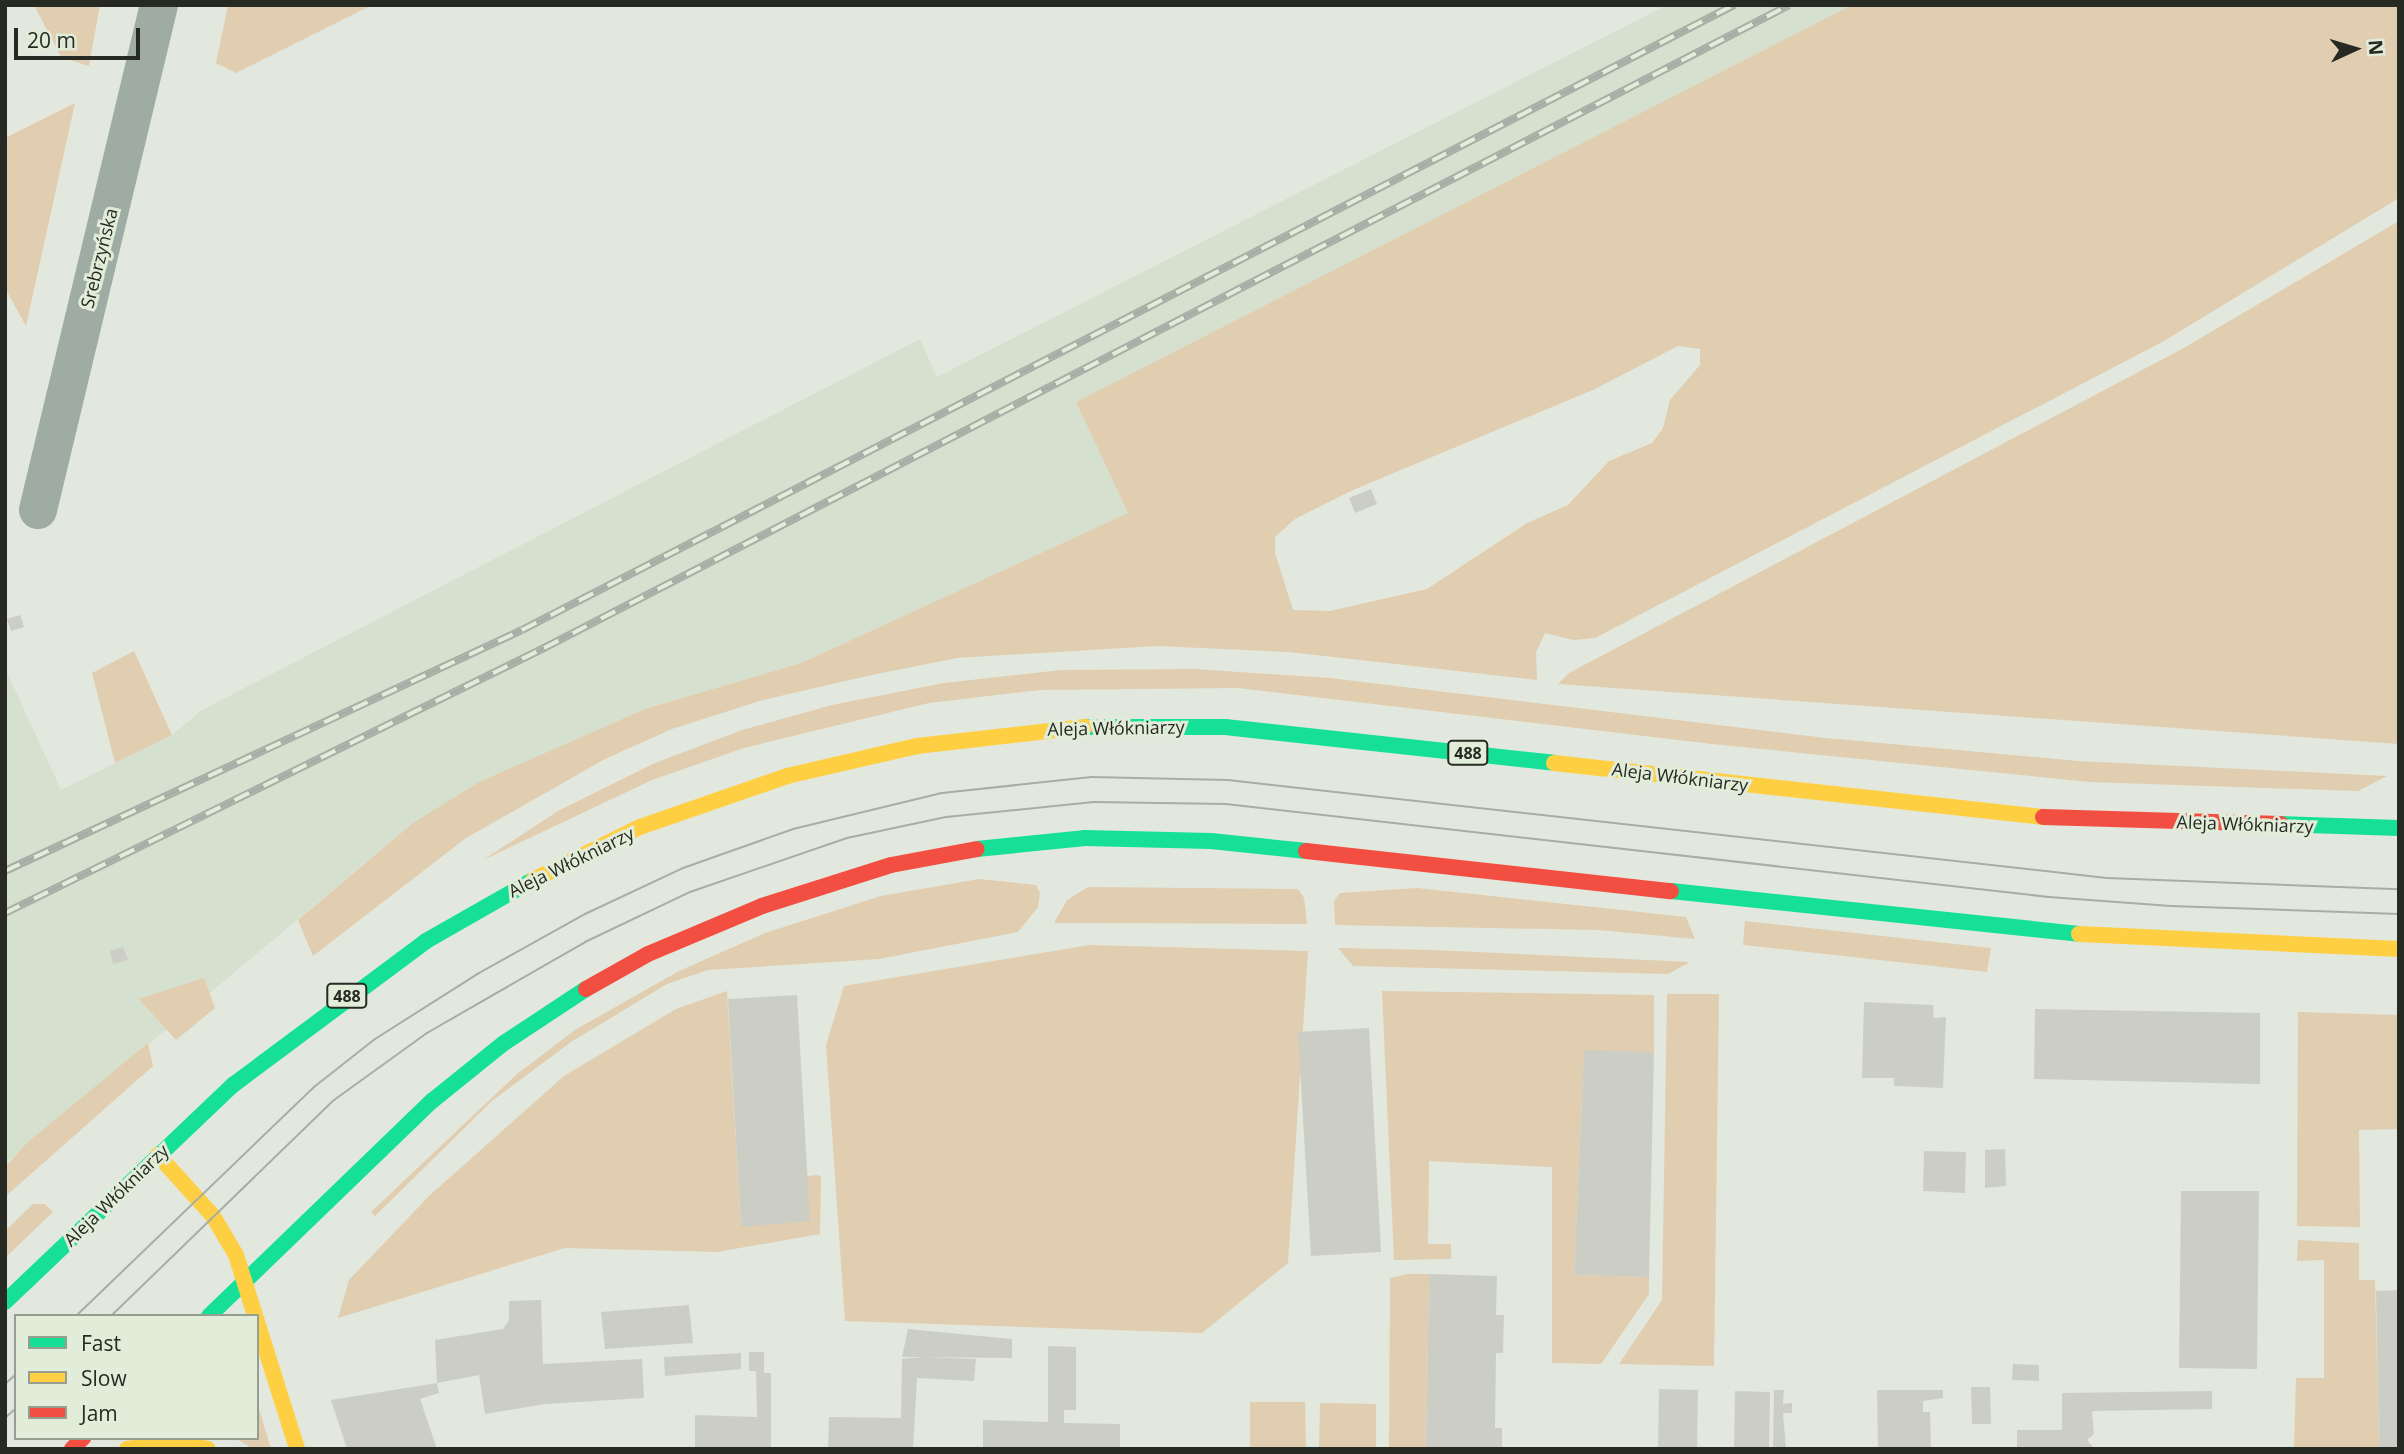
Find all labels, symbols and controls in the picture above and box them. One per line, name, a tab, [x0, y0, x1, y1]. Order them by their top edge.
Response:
scale bar	[18, 14, 144, 58]
north arrow	[2320, 14, 2390, 84]
text: 20 m	[27, 26, 76, 54]
text: N	[2362, 39, 2389, 56]
street label: Srebrzyńska	[76, 206, 122, 310]
street label: Aleja Włókniarzy	[1047, 716, 1185, 740]
road number: 488	[1447, 740, 1489, 766]
street label: Aleja Włókniarzy	[1611, 758, 1749, 796]
street label: Aleja Włókniarzy	[2176, 811, 2314, 837]
street label: Aleja Włókniarzy	[505, 822, 637, 902]
road number: 488	[326, 984, 368, 1008]
street label: Aleja Włókniarzy	[59, 1140, 173, 1250]
legend	[14, 1314, 259, 1440]
text: Fast	[81, 1329, 121, 1357]
text: Slow	[81, 1364, 127, 1392]
text: Jam	[81, 1399, 118, 1427]

